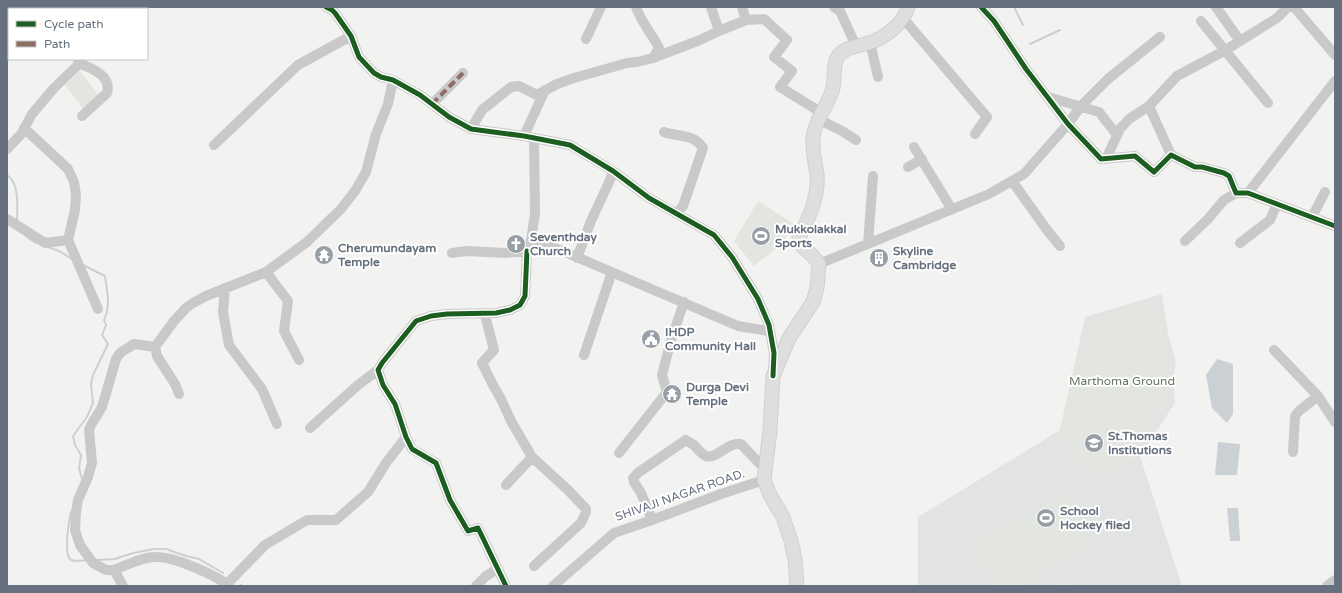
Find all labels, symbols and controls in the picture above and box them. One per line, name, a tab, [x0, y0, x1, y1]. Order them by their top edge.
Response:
legend	[8, 8, 148, 60]
text: Cycle path	[44, 17, 103, 31]
text: Path	[44, 37, 70, 51]
place label: Mukkolakkal Sports	[775, 222, 846, 251]
sports icon: Mukkolakkal Sports	[750, 225, 772, 247]
place label: Seventhday Church	[530, 230, 597, 258]
church icon: Seventhday Church	[505, 233, 527, 255]
place label: Cherumundayam Temple	[337, 241, 436, 270]
temple icon: Cherumundayam Temple	[313, 244, 335, 266]
place label: Skyline Cambridge	[893, 244, 956, 273]
building icon: Skyline Cambridge	[868, 247, 890, 269]
place label: IHDP Community Hall	[665, 325, 756, 354]
public building icon: IHDP Community Hall	[640, 328, 662, 350]
park label: Marthoma Ground	[1069, 374, 1175, 388]
place label: Durga Devi Temple	[685, 380, 749, 409]
temple icon: Durga Devi Temple	[661, 383, 683, 405]
place label: St.Thomas Institutions	[1108, 429, 1172, 457]
school or university icon: St.Thomas Institutions	[1083, 432, 1105, 454]
street label: SHIVAJI NAGAR ROAD.	[614, 466, 746, 524]
place label: School Hockey filed	[1060, 504, 1130, 533]
sports icon: School Hockey filed	[1035, 507, 1057, 529]

